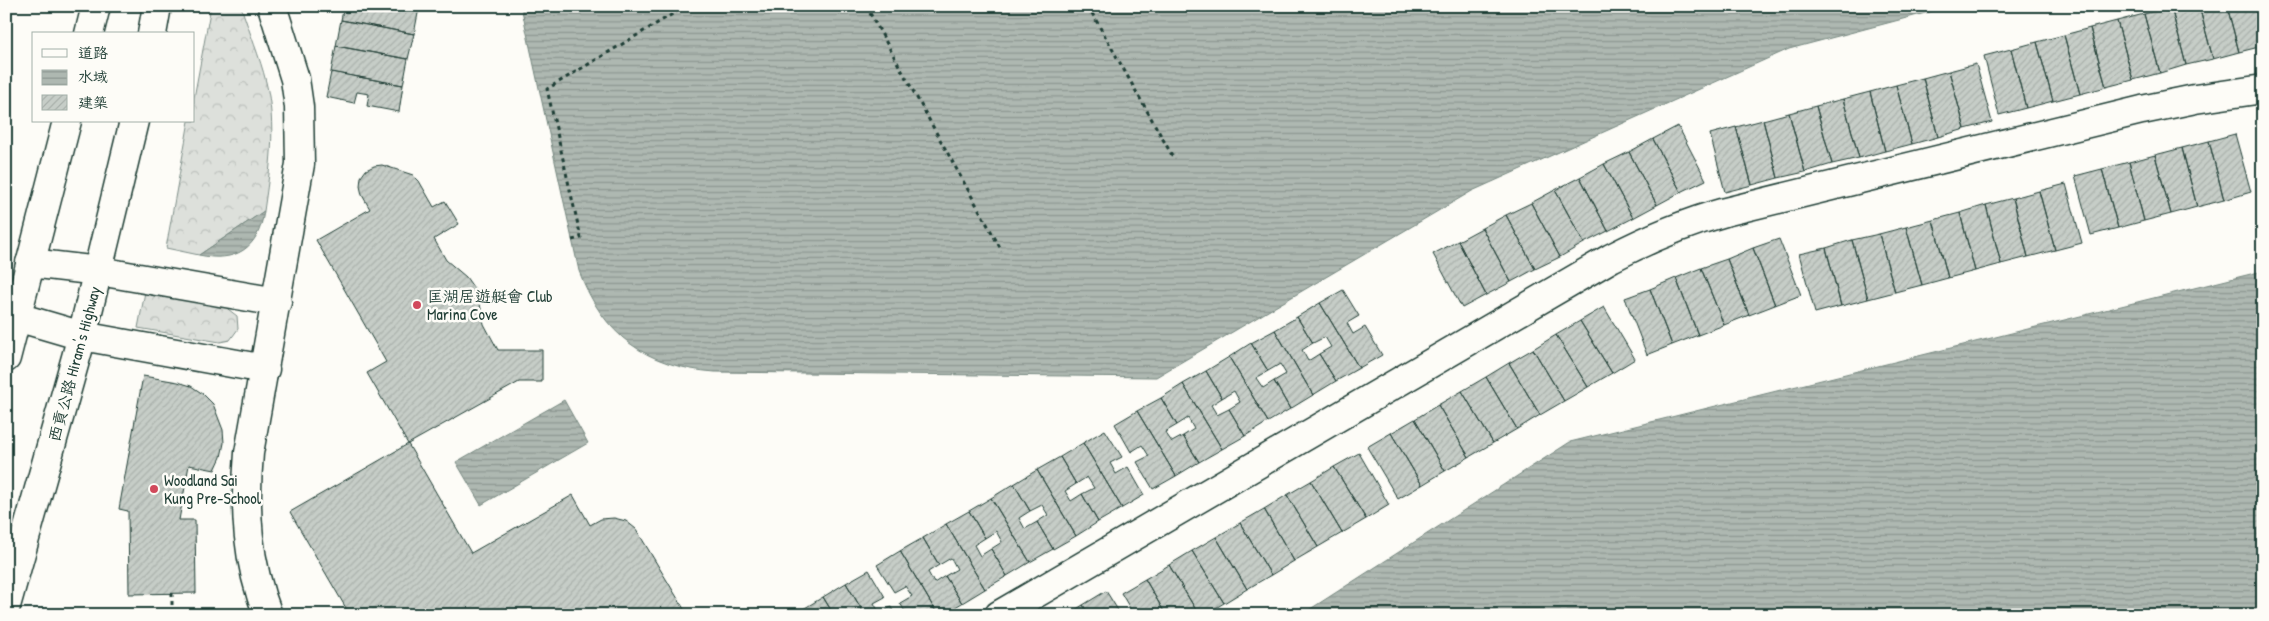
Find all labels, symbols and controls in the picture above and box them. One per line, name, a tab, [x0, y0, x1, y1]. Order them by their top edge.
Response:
legend	[32, 32, 195, 122]
text: 道路	[78, 42, 108, 63]
text: 水域	[78, 66, 108, 87]
text: 建築	[78, 92, 108, 113]
street label: 西貢公路 Hiram's Highway	[43, 284, 105, 444]
place label: 匡湖居遊艇會 Club Marina Cove	[427, 285, 553, 325]
marker: 匡湖居遊艇會 Club Marina Cove	[411, 299, 423, 311]
place label: Woodland Sai Kung Pre-School	[164, 469, 262, 509]
marker: Woodland Sai Kung Pre-School	[148, 483, 160, 495]

